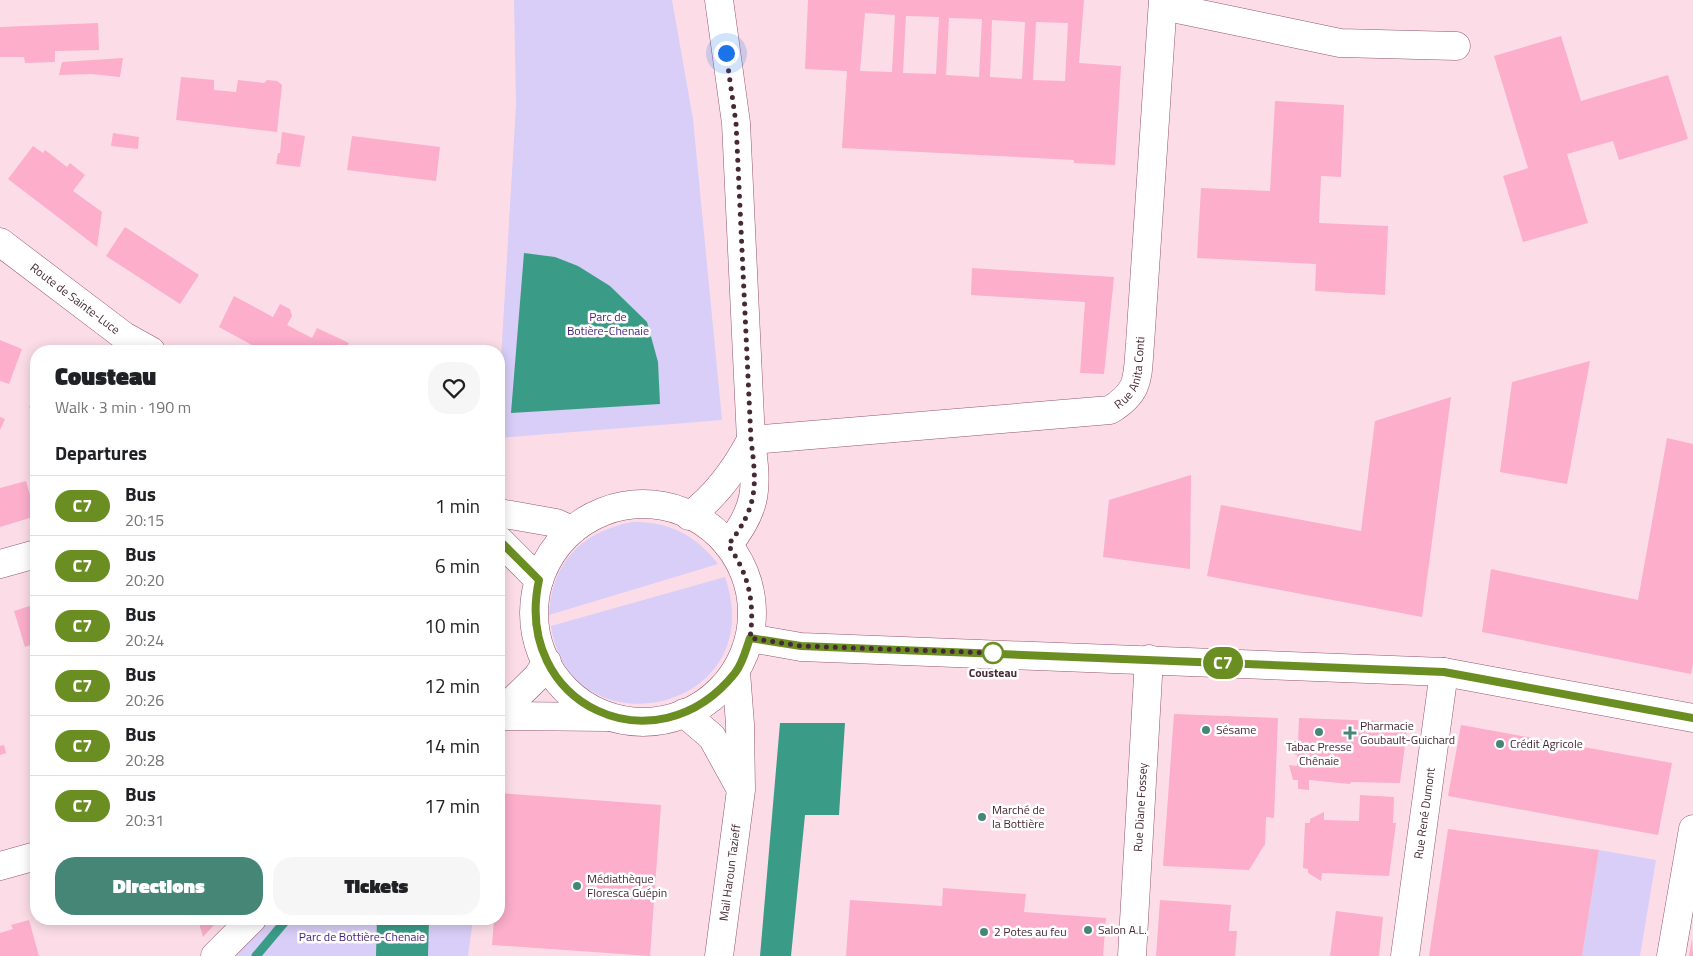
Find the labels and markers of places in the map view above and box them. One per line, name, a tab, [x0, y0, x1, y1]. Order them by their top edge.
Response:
marker: Cousteau	[982, 642, 1004, 664]
place label: Cousteau	[969, 663, 1017, 682]
place label: Pharmacie Goubault-Guichard	[1360, 716, 1455, 749]
place label: Sésame	[1216, 720, 1256, 739]
marker: Sésame	[1200, 724, 1212, 736]
marker: Tabac Presse Chênaie	[1313, 726, 1325, 738]
marker: Pharmacie Goubault-Guichard	[1344, 727, 1356, 739]
place label: Crédit Agricole	[1510, 734, 1583, 753]
place label: Tabac Presse Chênaie	[1286, 737, 1352, 770]
marker: Crédit Agricole	[1494, 738, 1506, 750]
place label: Marché de la Bottière	[992, 800, 1045, 833]
marker: Marché de la Bottière	[976, 811, 988, 823]
place label: Médiathèque Floresca Guépin	[587, 869, 667, 902]
marker: Médiathèque Floresca Guépin	[571, 880, 583, 892]
place label: Salon A.L.	[1098, 920, 1147, 939]
place label: 2 Potes au feu	[994, 922, 1067, 941]
marker: Salon A.L.	[1082, 924, 1094, 936]
marker: 2 Potes au feu	[978, 926, 990, 938]

